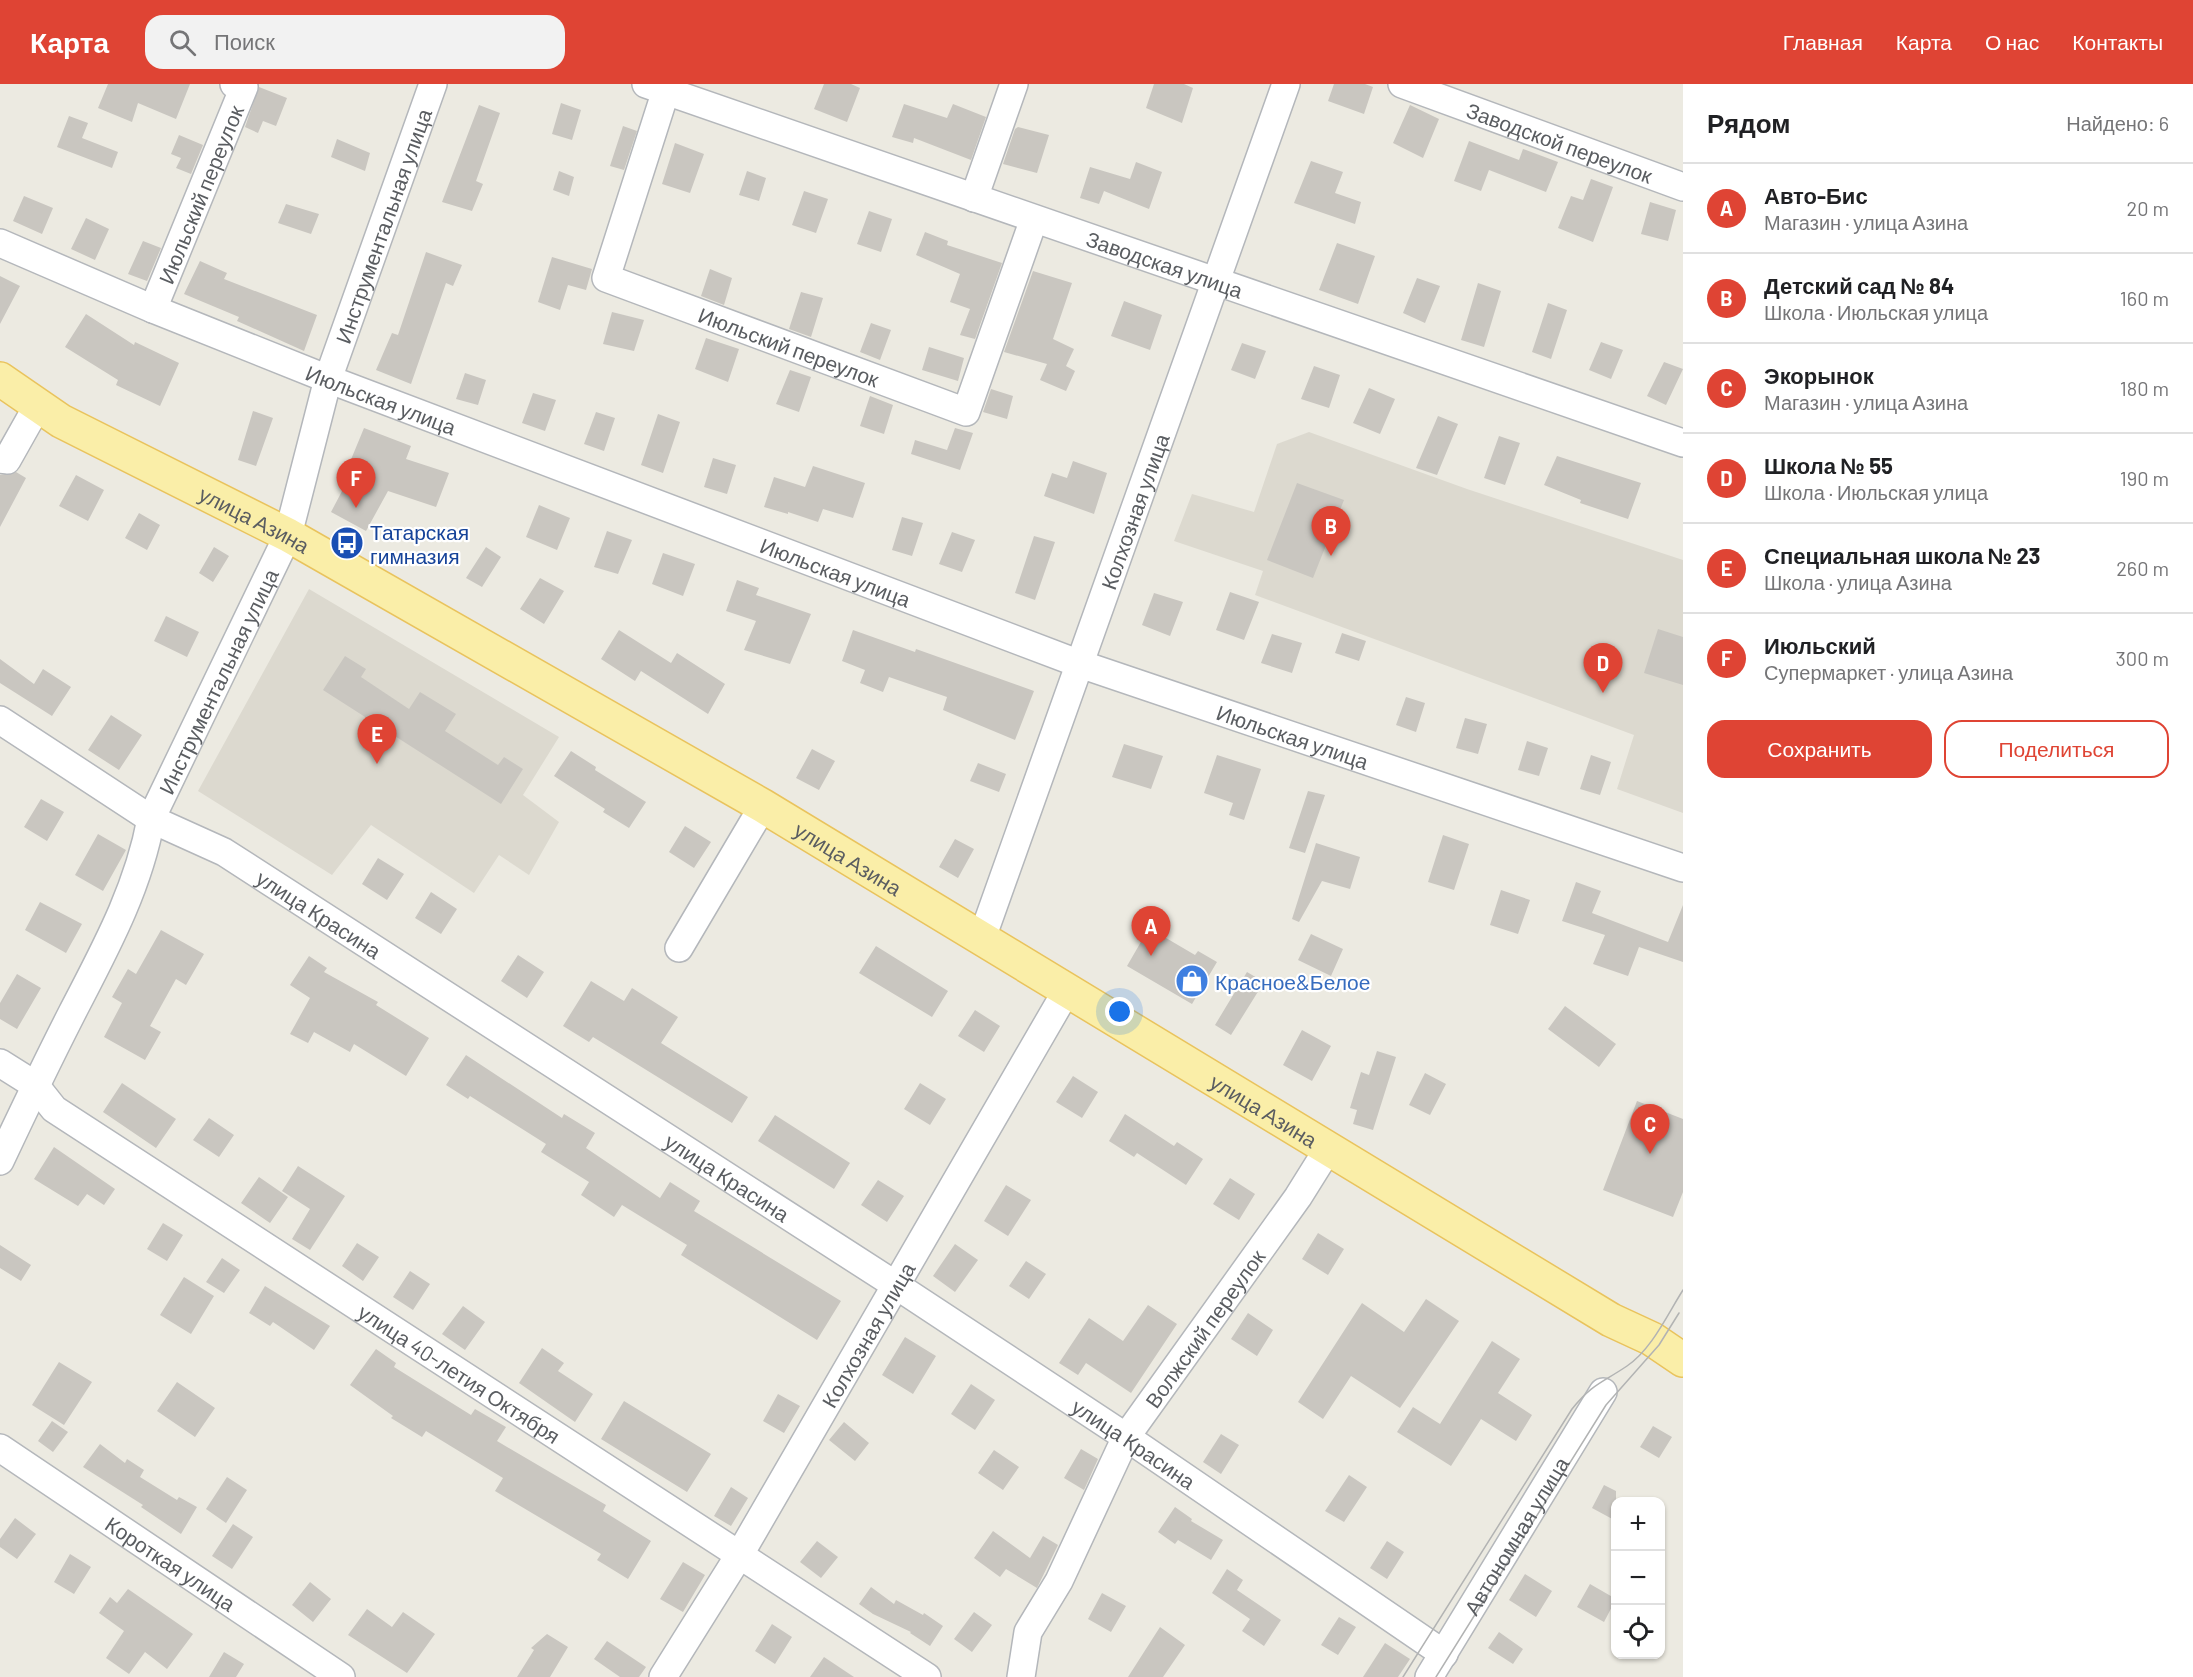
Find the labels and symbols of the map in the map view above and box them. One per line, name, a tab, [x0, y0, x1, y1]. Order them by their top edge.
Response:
street label: Заводской переулок	[1463, 96, 1657, 188]
street label: Июльский переулок	[152, 101, 248, 287]
street label: Инструментальная улица	[329, 105, 436, 346]
street label: Заводская улица	[1083, 225, 1247, 302]
street label: Июльский переулок	[695, 301, 883, 391]
street label: Июльская улица	[302, 359, 460, 439]
street label: Колхозная улица	[1095, 430, 1173, 593]
pin: F	[336, 458, 376, 508]
street label: улица Азина	[195, 480, 315, 558]
pin: B	[1312, 506, 1350, 556]
place label: Татарская гимназия	[370, 519, 469, 568]
bus stop icon: Татарская гимназия	[329, 525, 365, 561]
street label: Июльская улица	[757, 532, 915, 611]
street label: Инструментальная улица	[153, 564, 283, 798]
pin: D	[1584, 644, 1622, 693]
street label: Июльская улица	[1214, 699, 1372, 773]
pin: E	[358, 714, 397, 764]
street label: улица Азина	[790, 816, 907, 900]
street label: улица Красина	[252, 864, 386, 963]
pin: A	[1132, 906, 1170, 956]
shop icon: Красное&Белое	[1174, 963, 1210, 999]
place label: Красное&Белое	[1215, 969, 1370, 994]
your location	[1105, 997, 1134, 1026]
street label: улица Азина	[1206, 1068, 1323, 1152]
pin: C	[1630, 1104, 1670, 1154]
street label: улица Красина	[661, 1128, 795, 1226]
street label: Волжский переулок	[1139, 1244, 1270, 1412]
street label: Колхозная улица	[815, 1257, 919, 1411]
street label: улица 40-летия Октября	[354, 1298, 565, 1448]
street label: улица Красина	[1068, 1393, 1201, 1494]
street label: Автономная улица	[1458, 1452, 1573, 1619]
street label: Короткая улица	[101, 1510, 241, 1616]

